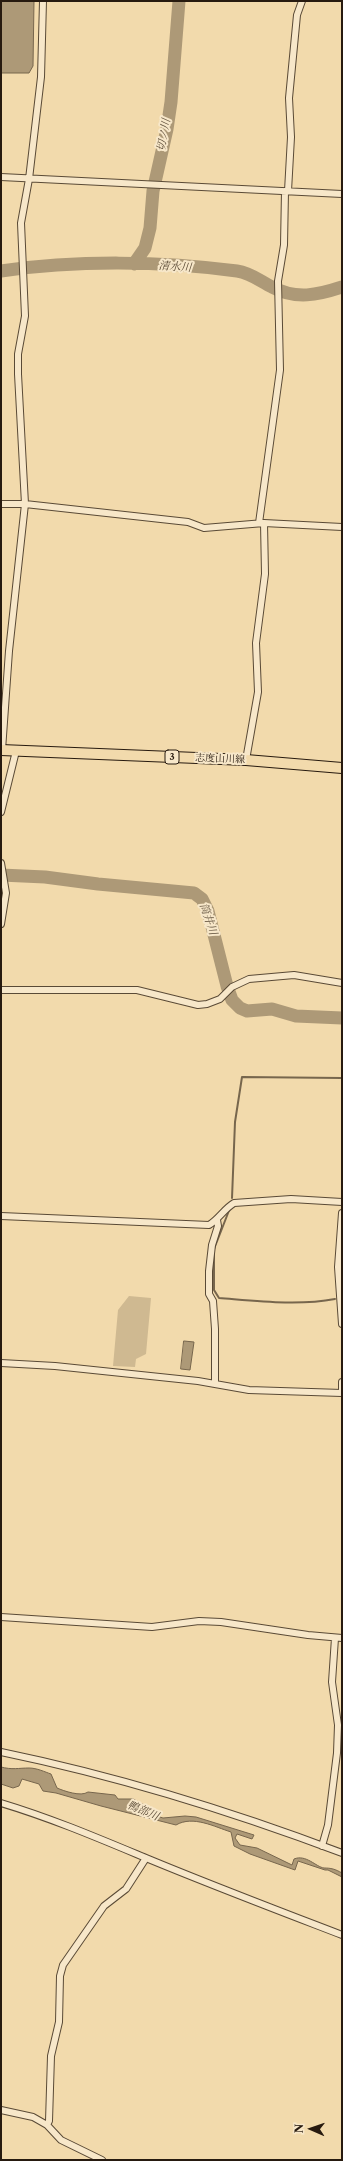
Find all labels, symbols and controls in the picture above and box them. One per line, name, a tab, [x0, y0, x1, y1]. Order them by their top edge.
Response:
water label: 切ノ川	[155, 118, 173, 152]
water label: 清水川	[158, 259, 192, 275]
road number: 3	[165, 750, 179, 764]
street label: 志度山川線	[195, 752, 245, 766]
water label: 筒井川	[196, 901, 220, 937]
water label: 鴨部川	[125, 1798, 161, 1824]
north arrow	[291, 2109, 331, 2149]
text: N	[292, 2124, 306, 2134]

